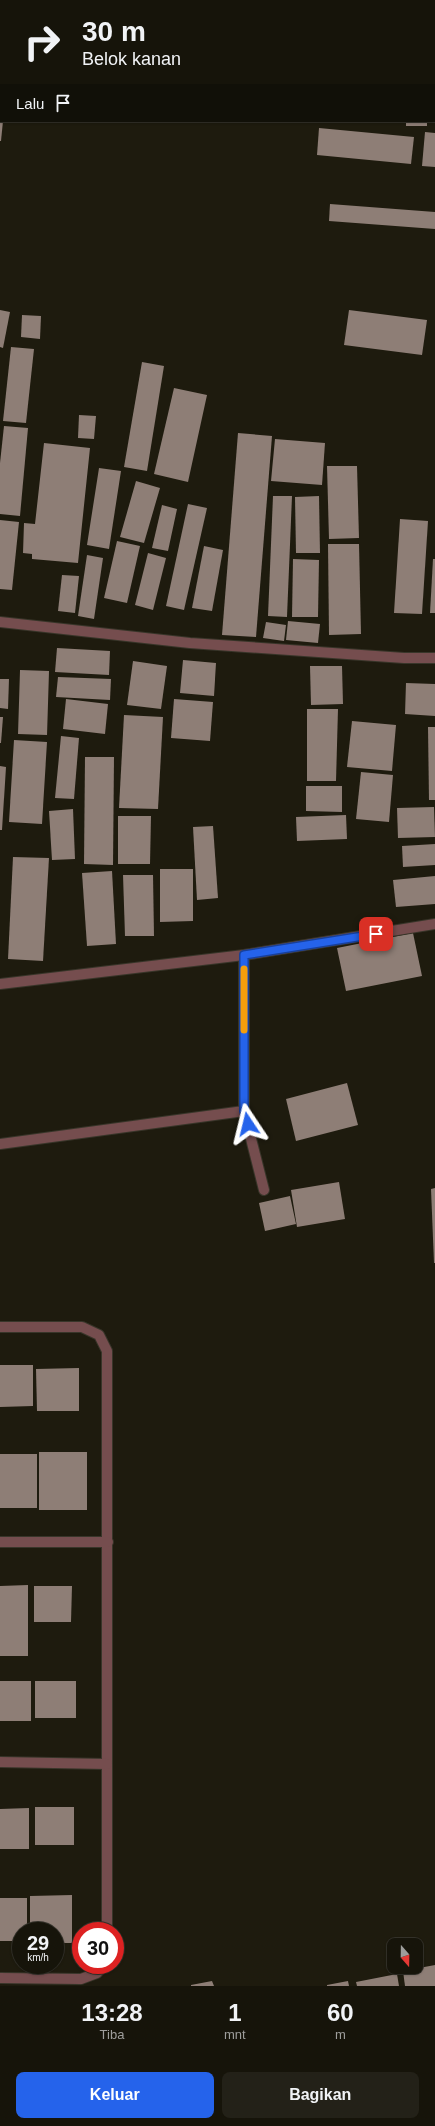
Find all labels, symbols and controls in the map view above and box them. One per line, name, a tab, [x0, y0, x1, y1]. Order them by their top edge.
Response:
icon: right	[16, 16, 68, 68]
text: 30 m	[82, 16, 146, 47]
text: Belok kanan	[82, 49, 181, 69]
icon: arrive	[52, 92, 74, 114]
text: Lalu	[16, 95, 44, 112]
pin	[359, 917, 393, 951]
icon: arrive	[365, 923, 387, 945]
position arrow	[227, 1103, 269, 1145]
speed limit sign: 30	[72, 1922, 124, 1974]
text: 29	[27, 1932, 49, 1954]
north arrow	[387, 1938, 423, 1974]
map controls	[387, 1938, 423, 1974]
text: km/h	[27, 1952, 49, 1963]
text: 13:28	[81, 1999, 143, 2026]
text: 1	[228, 1999, 242, 2026]
text: 60	[327, 1999, 354, 2026]
text: Tiba	[100, 2027, 124, 2042]
text: mnt	[224, 2027, 246, 2042]
text: m	[335, 2027, 346, 2042]
button: Keluar	[16, 2072, 214, 2118]
button: Bagikan	[222, 2072, 419, 2118]

